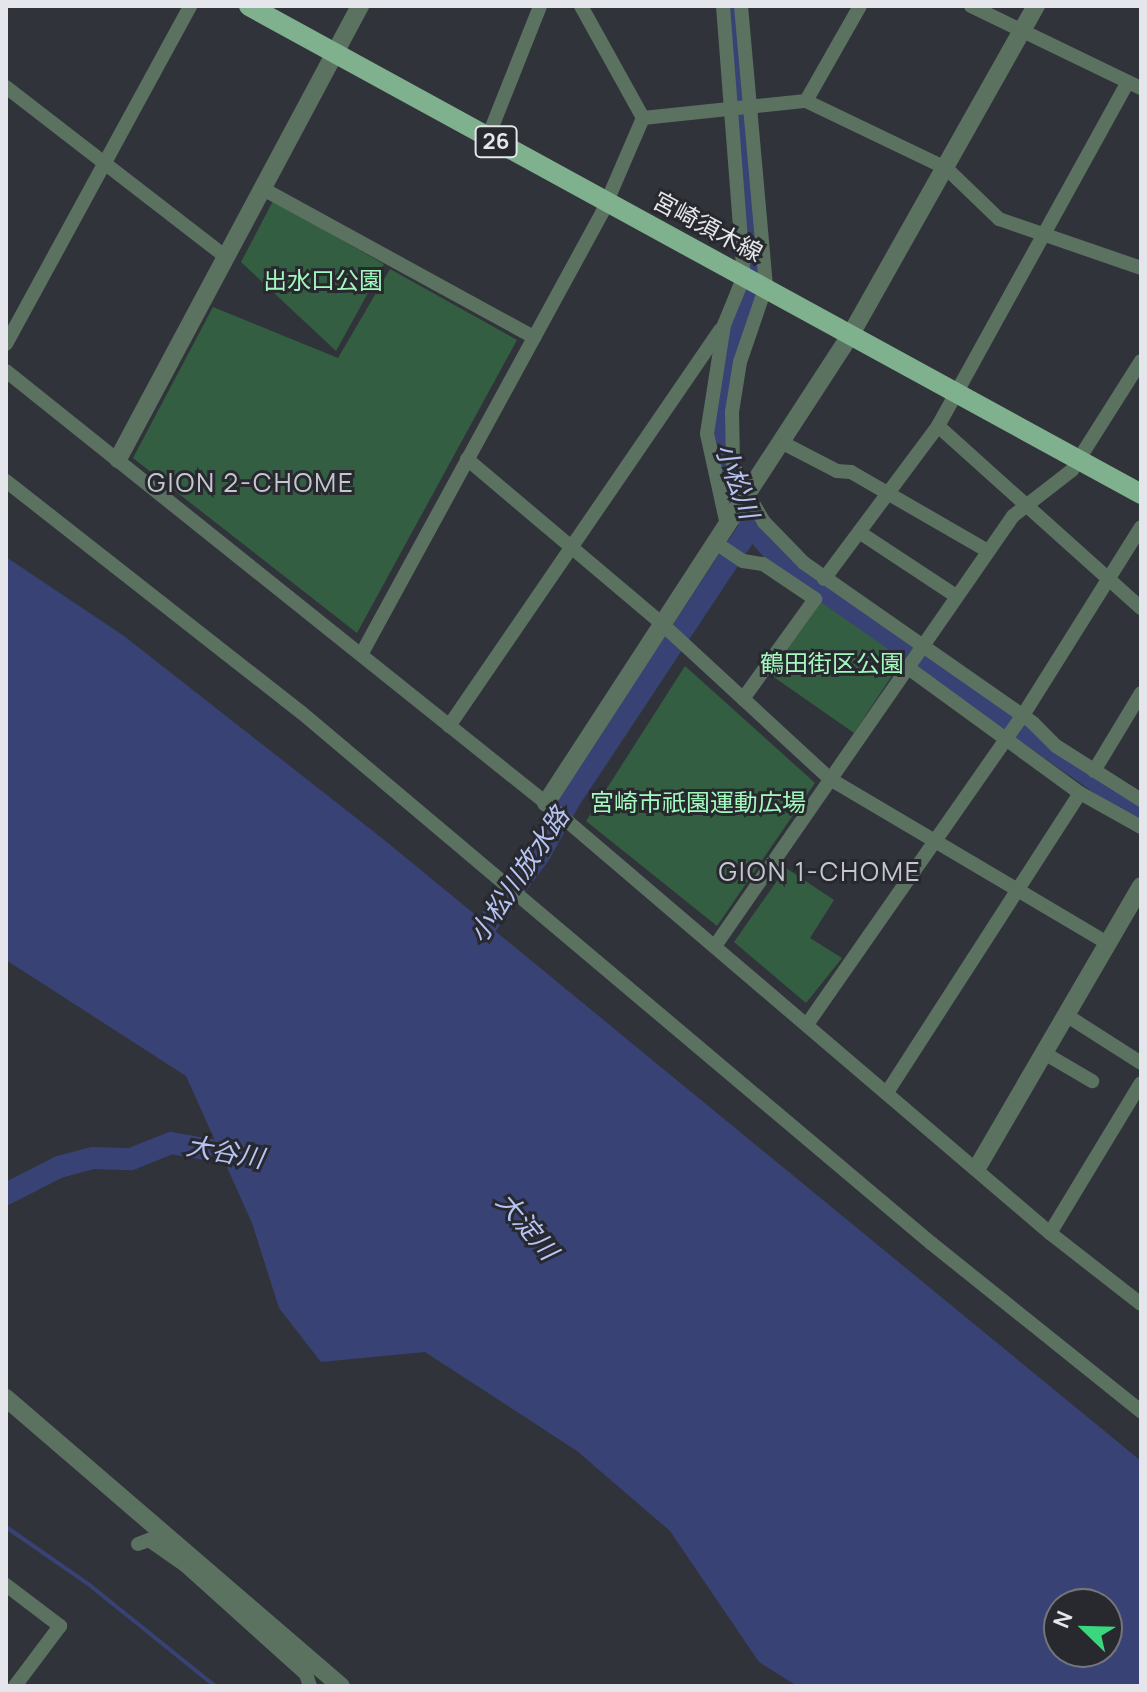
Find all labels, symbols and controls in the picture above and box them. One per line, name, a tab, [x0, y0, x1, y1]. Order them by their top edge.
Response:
road number: 26	[474, 124, 518, 160]
street label: 宮崎須木線	[648, 185, 768, 267]
park label: 出水口公園	[263, 266, 383, 294]
water label: 小松川	[709, 439, 765, 523]
district label: GION 2-CHOME	[147, 467, 355, 499]
park label: 鶴田街区公園	[760, 649, 904, 677]
park label: 宮崎市祇園運動広場	[590, 788, 806, 816]
water label: 小松川放水路	[462, 802, 576, 948]
district label: GION 1-CHOME	[718, 856, 922, 888]
water label: 大谷川	[184, 1130, 266, 1174]
water label: 大淀川	[490, 1186, 564, 1266]
north arrow	[1043, 1588, 1123, 1668]
text: N	[1046, 1606, 1080, 1633]

